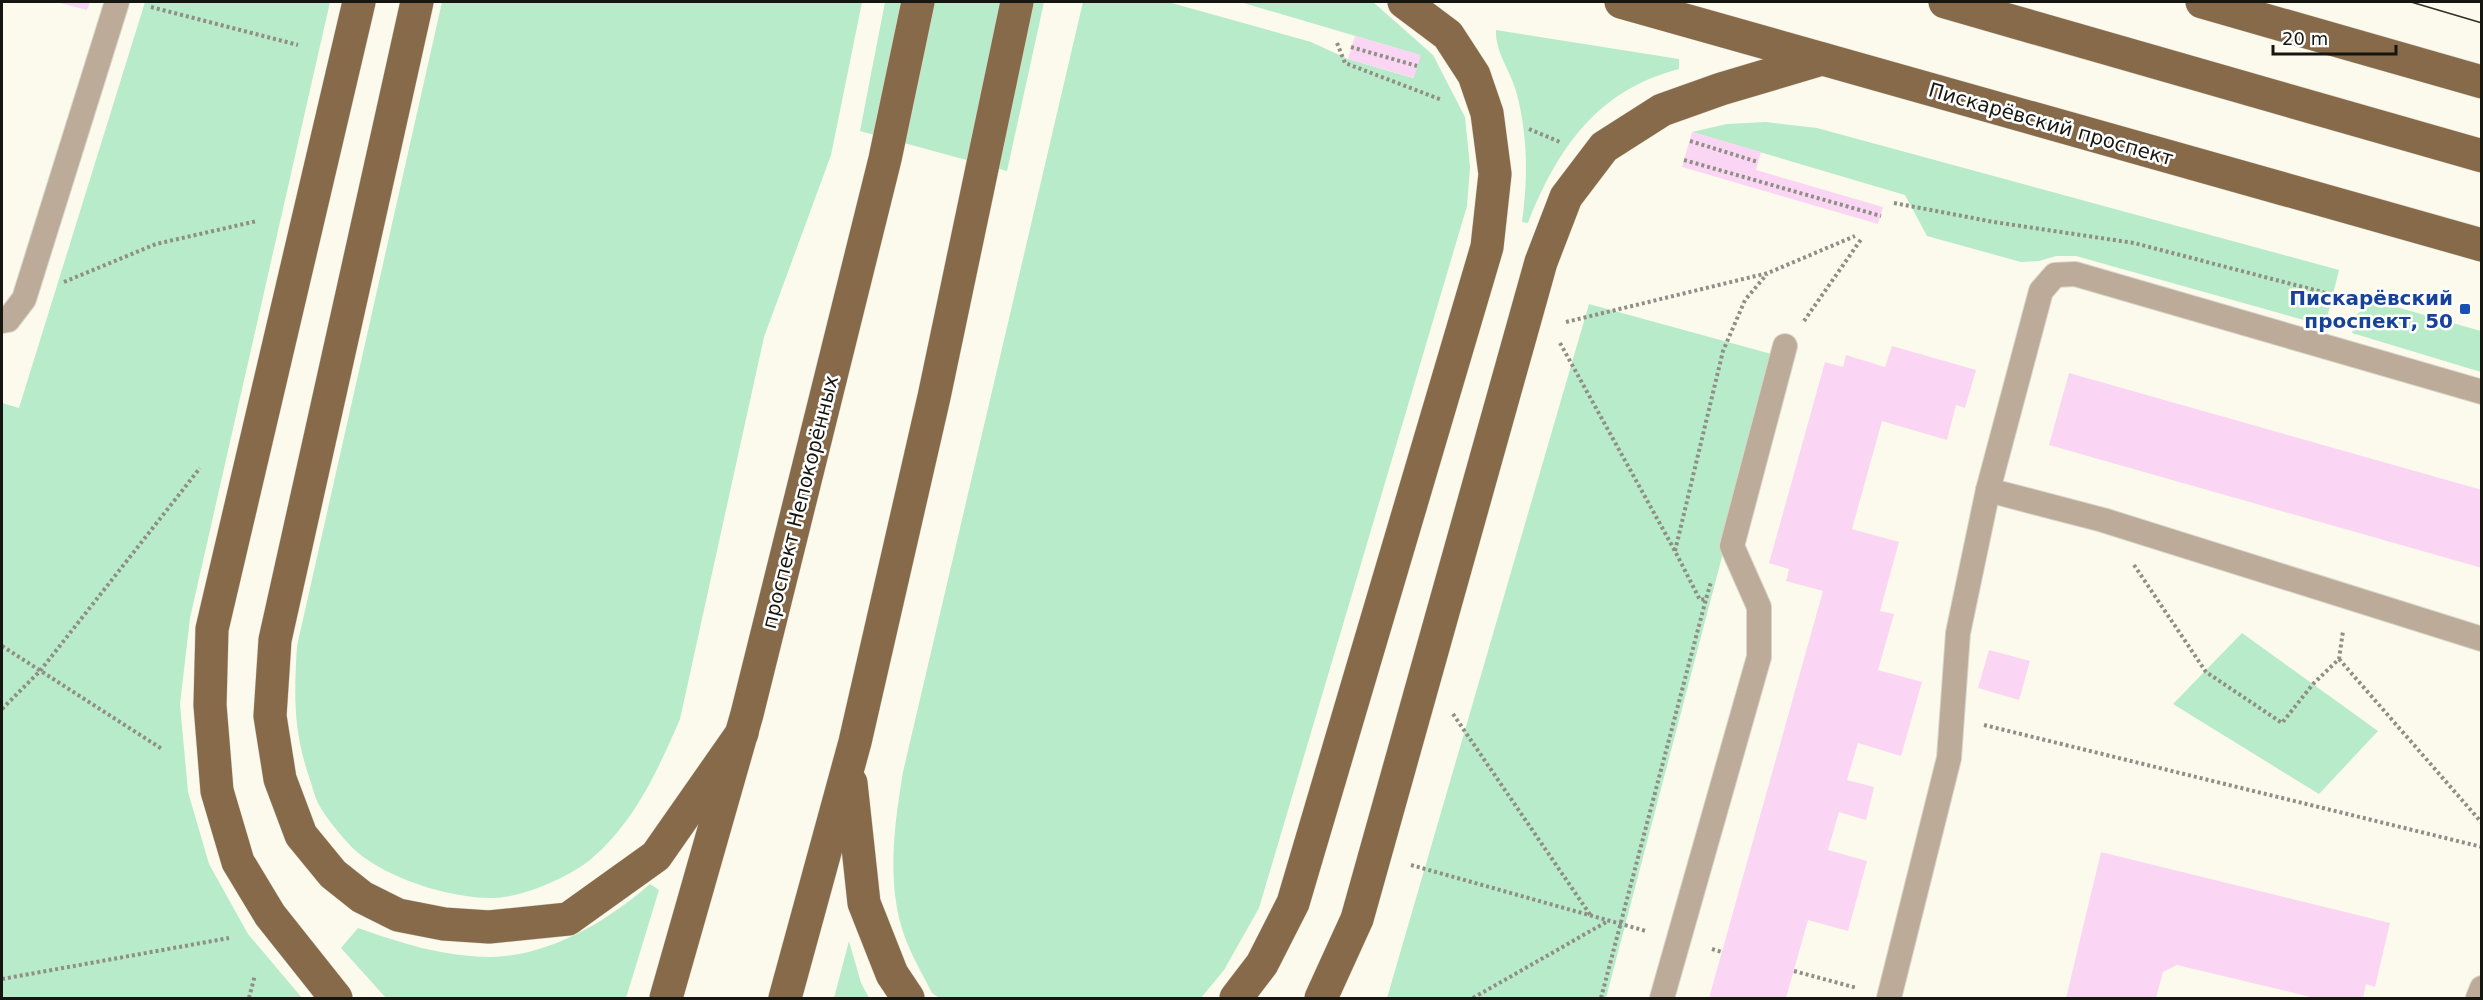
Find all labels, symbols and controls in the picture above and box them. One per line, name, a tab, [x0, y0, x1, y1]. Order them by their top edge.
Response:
scale bar	[2273, 18, 2396, 56]
text: 20 m	[2282, 28, 2328, 49]
street label: Пискарёвский проспект	[1926, 77, 2177, 171]
place label: Пискарёвский проспект, 50	[2289, 286, 2453, 333]
marker: Пискарёвский проспект, 50	[2458, 302, 2472, 316]
street label: проспект Непокорённых	[757, 373, 843, 631]

